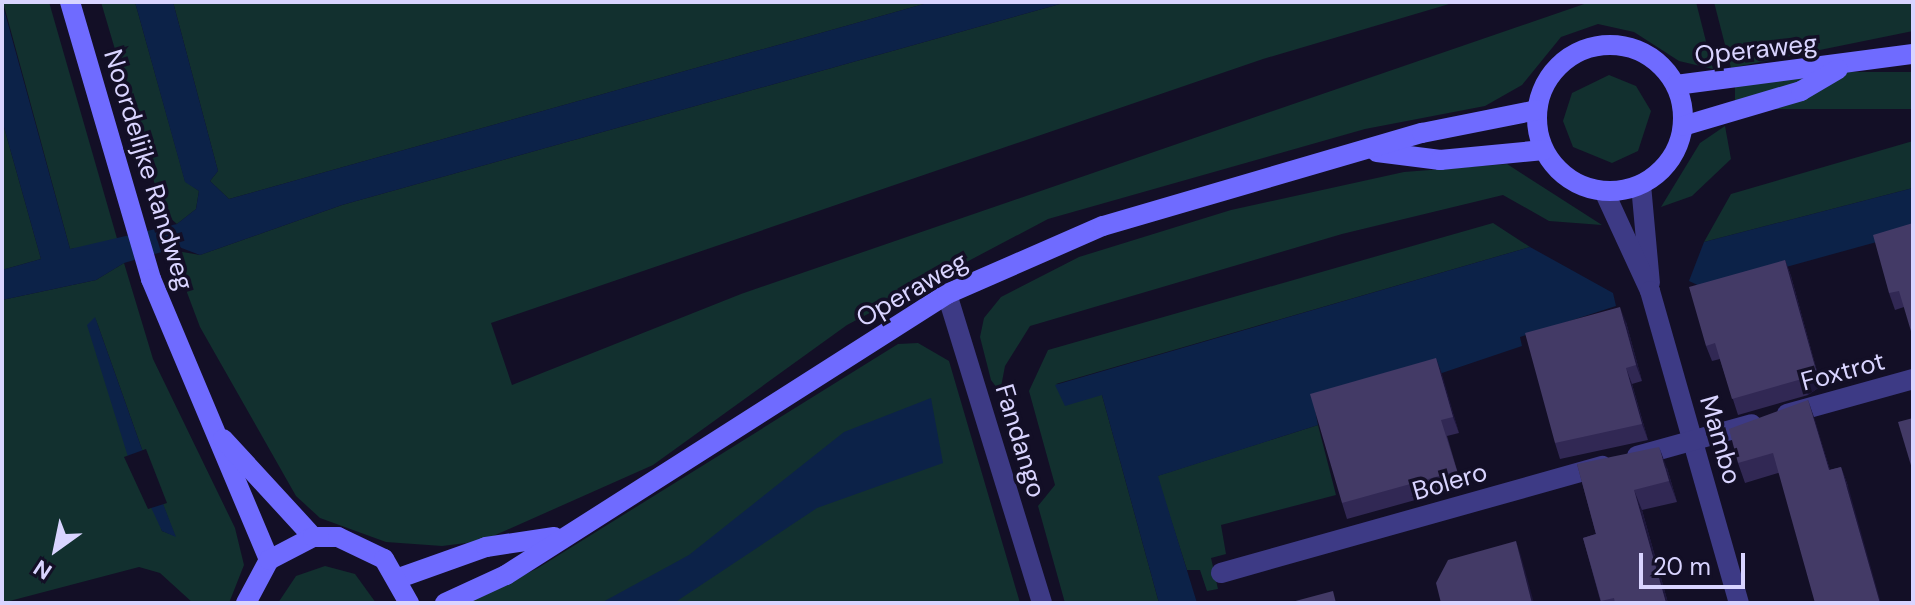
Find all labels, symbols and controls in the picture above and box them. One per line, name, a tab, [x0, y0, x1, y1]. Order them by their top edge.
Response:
street label: Operaweg	[1693, 28, 1819, 72]
street label: Noordelijke Randweg	[97, 46, 199, 294]
street label: Operaweg	[851, 246, 973, 334]
street label: Foxtrot	[1798, 346, 1888, 398]
street label: Fandango	[988, 381, 1052, 501]
street label: Mambo	[1692, 392, 1748, 488]
street label: Bolero	[1409, 457, 1491, 507]
north arrow	[16, 509, 96, 589]
scale bar	[1643, 537, 1749, 587]
text: 20 m	[1653, 551, 1711, 582]
text: N	[28, 553, 57, 586]

